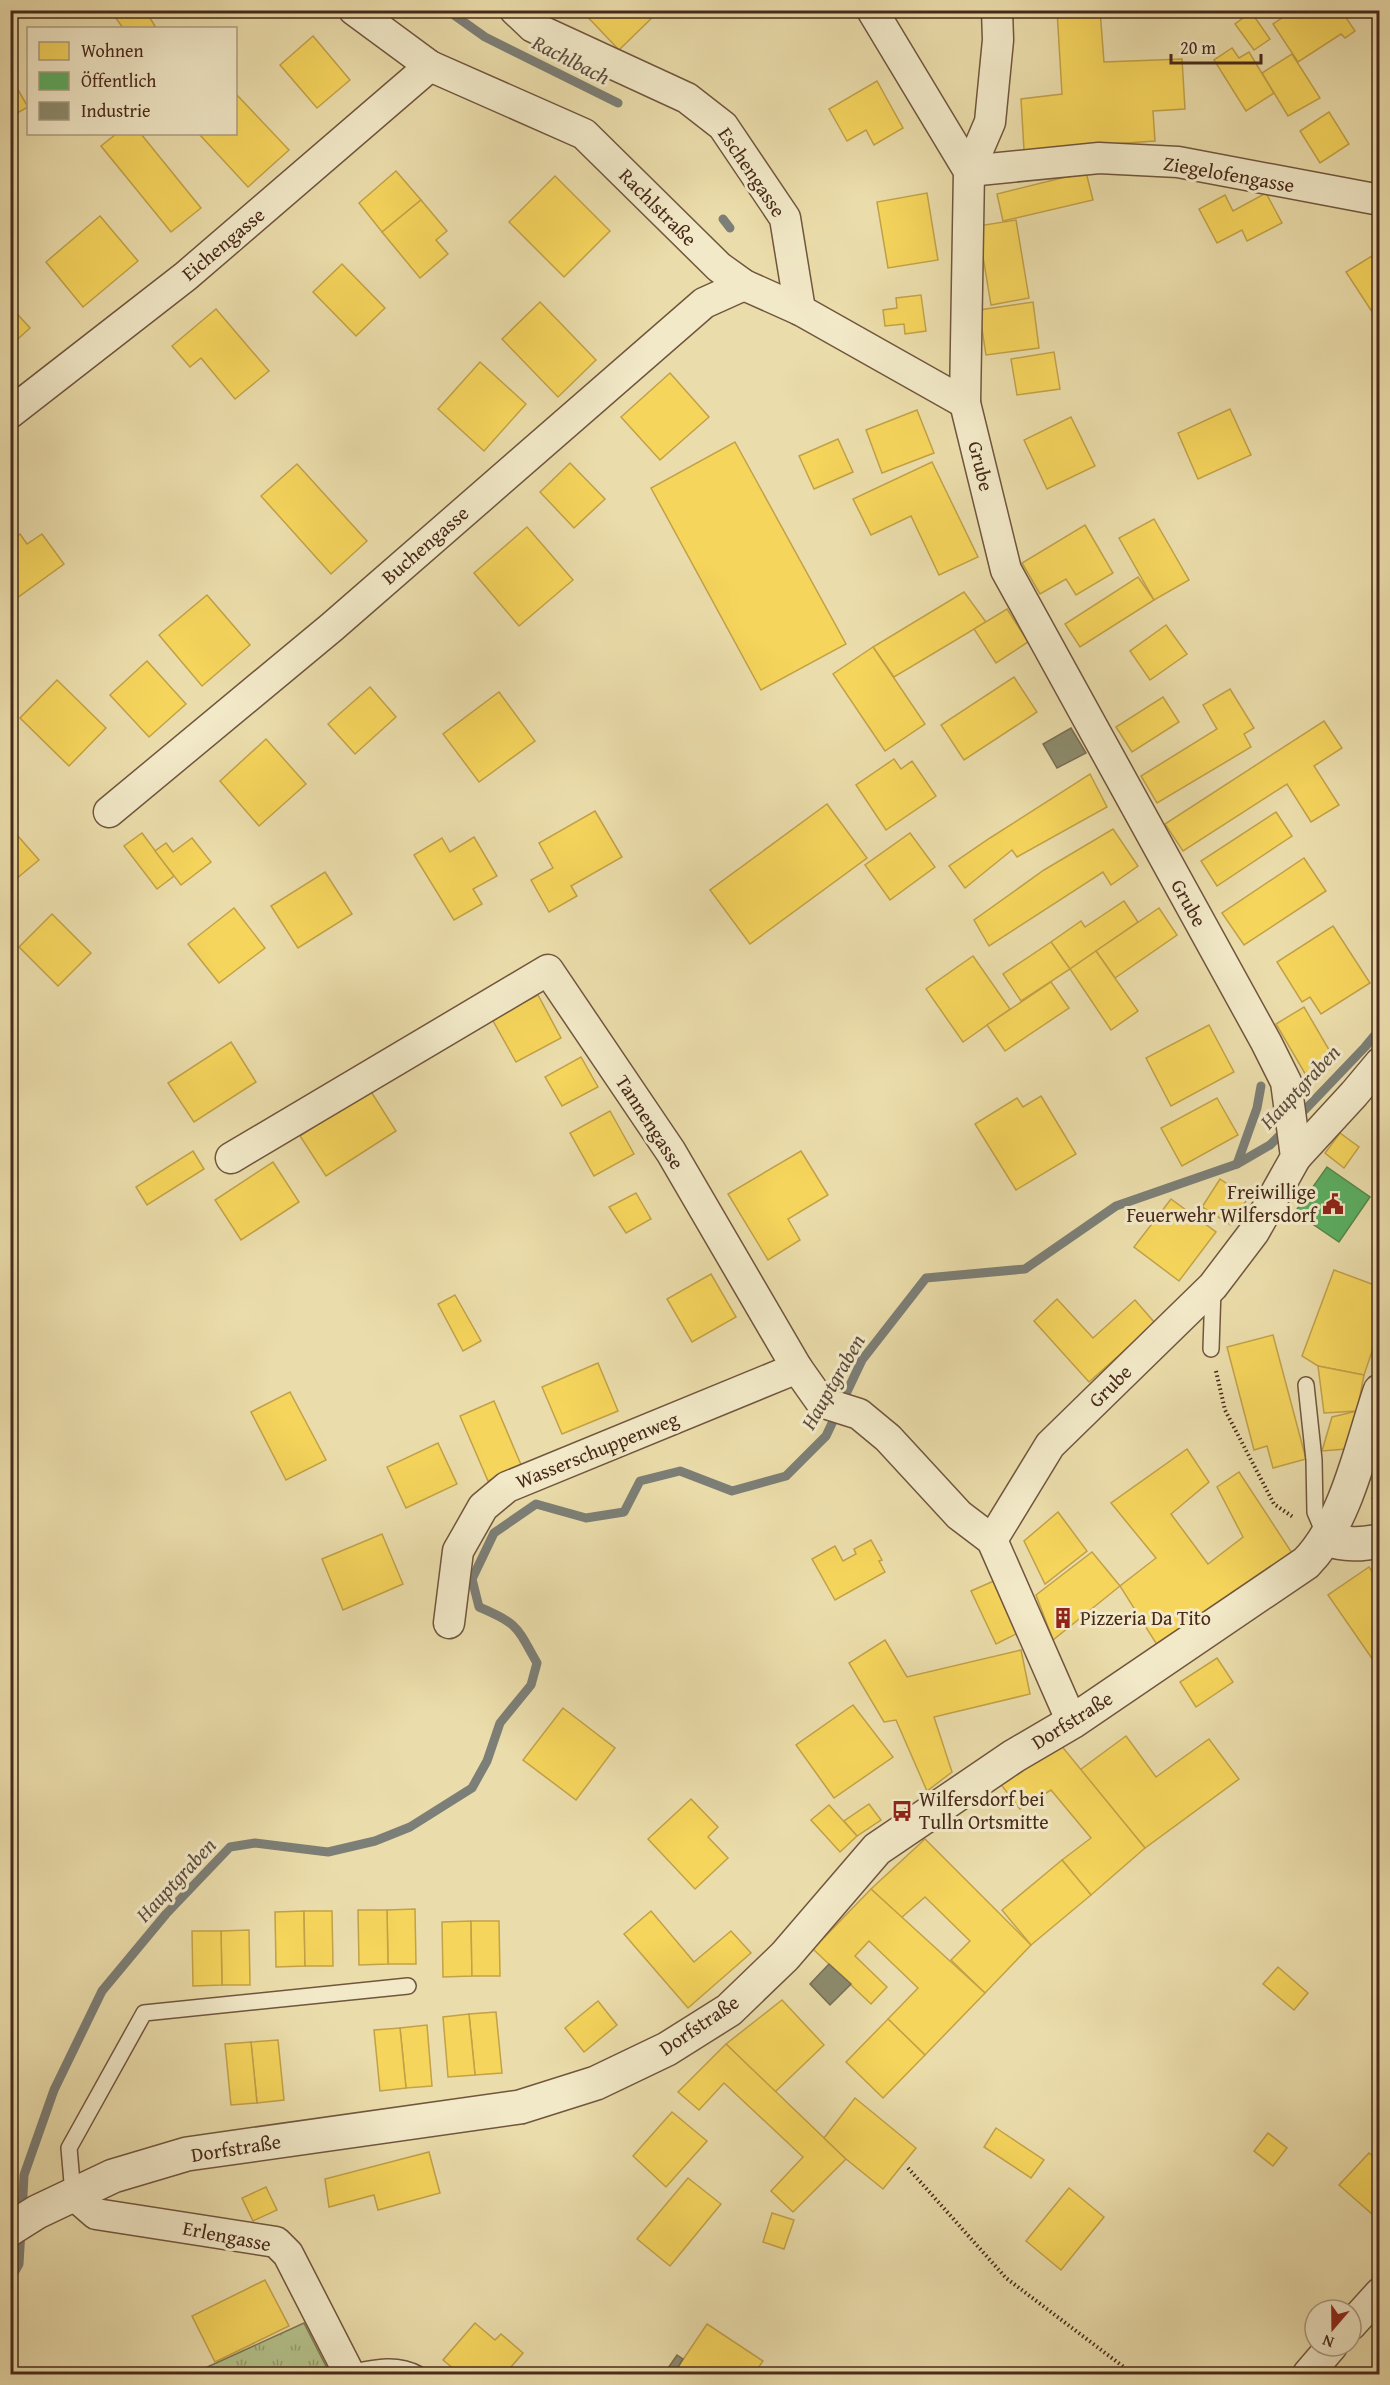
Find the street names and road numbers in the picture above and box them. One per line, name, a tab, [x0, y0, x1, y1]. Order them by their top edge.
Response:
street label: Eschengasse	[712, 121, 793, 223]
street label: Ziegelofengasse	[1161, 148, 1297, 199]
street label: Rachlstraße	[613, 161, 704, 252]
street label: Eichengasse	[175, 200, 271, 287]
street label: Grube	[961, 438, 1002, 494]
street label: Buchengasse	[375, 498, 475, 591]
street label: Grube	[1164, 874, 1214, 932]
street label: Tannengasse	[609, 1069, 692, 1175]
street label: Grube	[1082, 1358, 1138, 1414]
street label: Wasserschuppenweg	[511, 1404, 683, 1495]
street label: Dorfstraße	[1026, 1683, 1118, 1756]
street label: Dorfstraße	[653, 1987, 744, 2062]
street label: Dorfstraße	[189, 2126, 283, 2169]
street label: Erlengasse	[181, 2213, 274, 2258]

